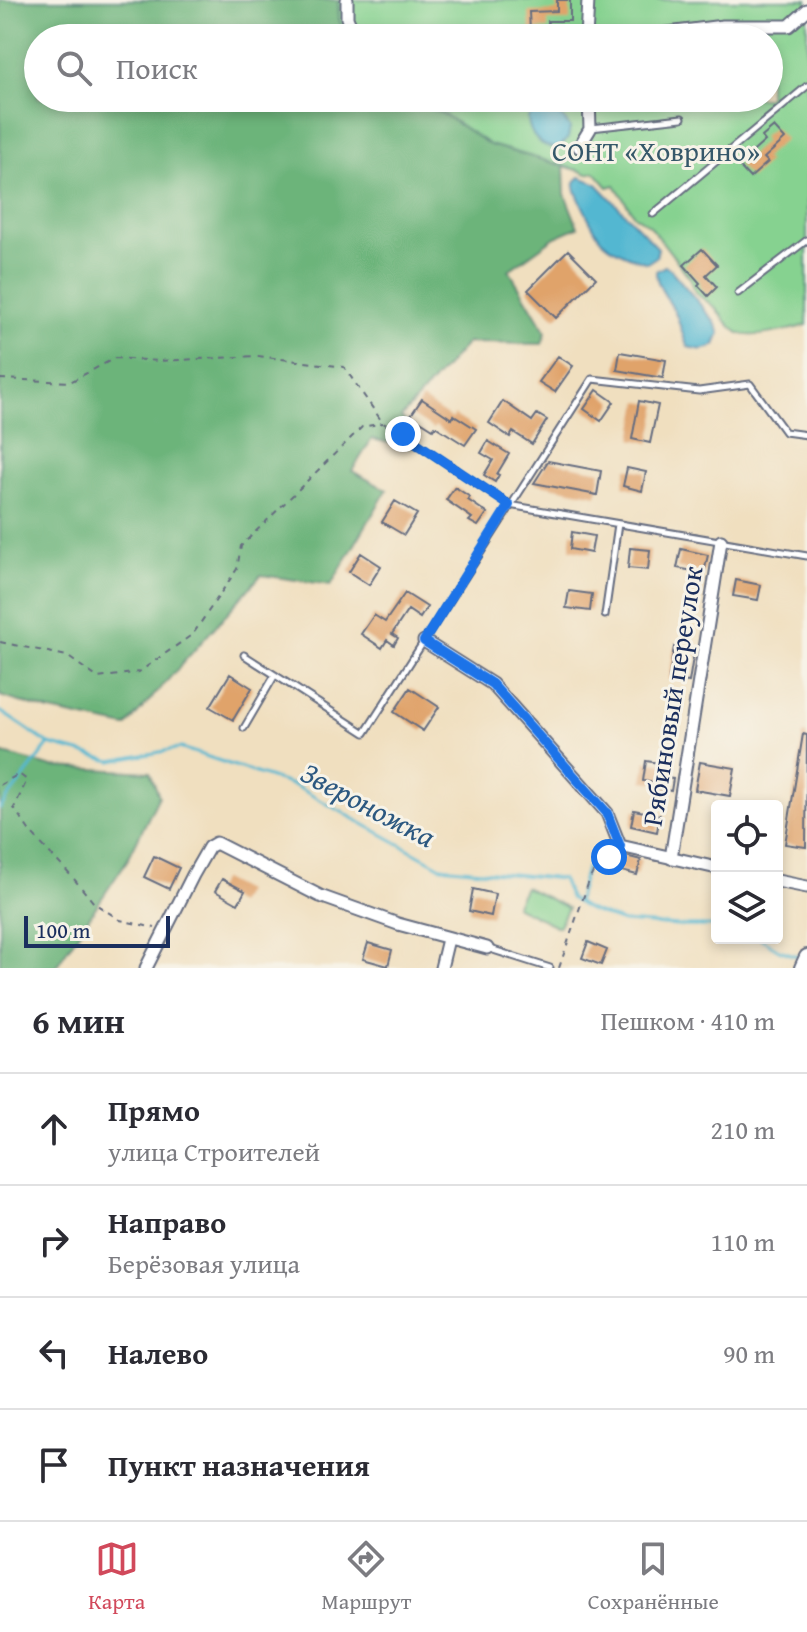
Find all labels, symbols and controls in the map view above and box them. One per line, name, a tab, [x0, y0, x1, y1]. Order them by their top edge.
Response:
search box	[24, 24, 783, 112]
icon: search	[52, 46, 96, 90]
text: Поиск	[116, 46, 198, 90]
park label: СОНТ «Ховрино»	[552, 130, 760, 171]
route end	[385, 416, 421, 452]
street label: Рябиновый переулок	[631, 563, 712, 829]
water label: Звероножка	[293, 750, 444, 858]
map controls	[711, 800, 783, 944]
button: locate	[711, 800, 783, 872]
route start	[591, 839, 627, 875]
button: layers	[711, 872, 783, 944]
scale bar	[24, 912, 170, 948]
text: 100 m	[36, 914, 91, 946]
text: 6 мин	[32, 996, 125, 1045]
text: Пешком · 410 m	[601, 1001, 775, 1040]
text: Прямо	[108, 1088, 200, 1132]
icon: ahead	[32, 1107, 76, 1151]
text: 210 m	[710, 1110, 775, 1149]
text: улица Строителей	[108, 1132, 320, 1171]
text: Направо	[108, 1200, 226, 1244]
icon: right	[32, 1219, 76, 1263]
text: 110 m	[710, 1222, 775, 1261]
text: Берёзовая улица	[108, 1244, 300, 1283]
icon: left	[32, 1331, 76, 1375]
text: Налево	[108, 1331, 208, 1375]
text: 90 m	[723, 1334, 775, 1373]
icon: arrive	[32, 1443, 76, 1487]
text: Пункт назначения	[108, 1443, 370, 1487]
tab: Карта	[88, 1537, 145, 1617]
tab: Маршрут	[321, 1537, 411, 1617]
tab: Сохранённые	[588, 1537, 719, 1617]

